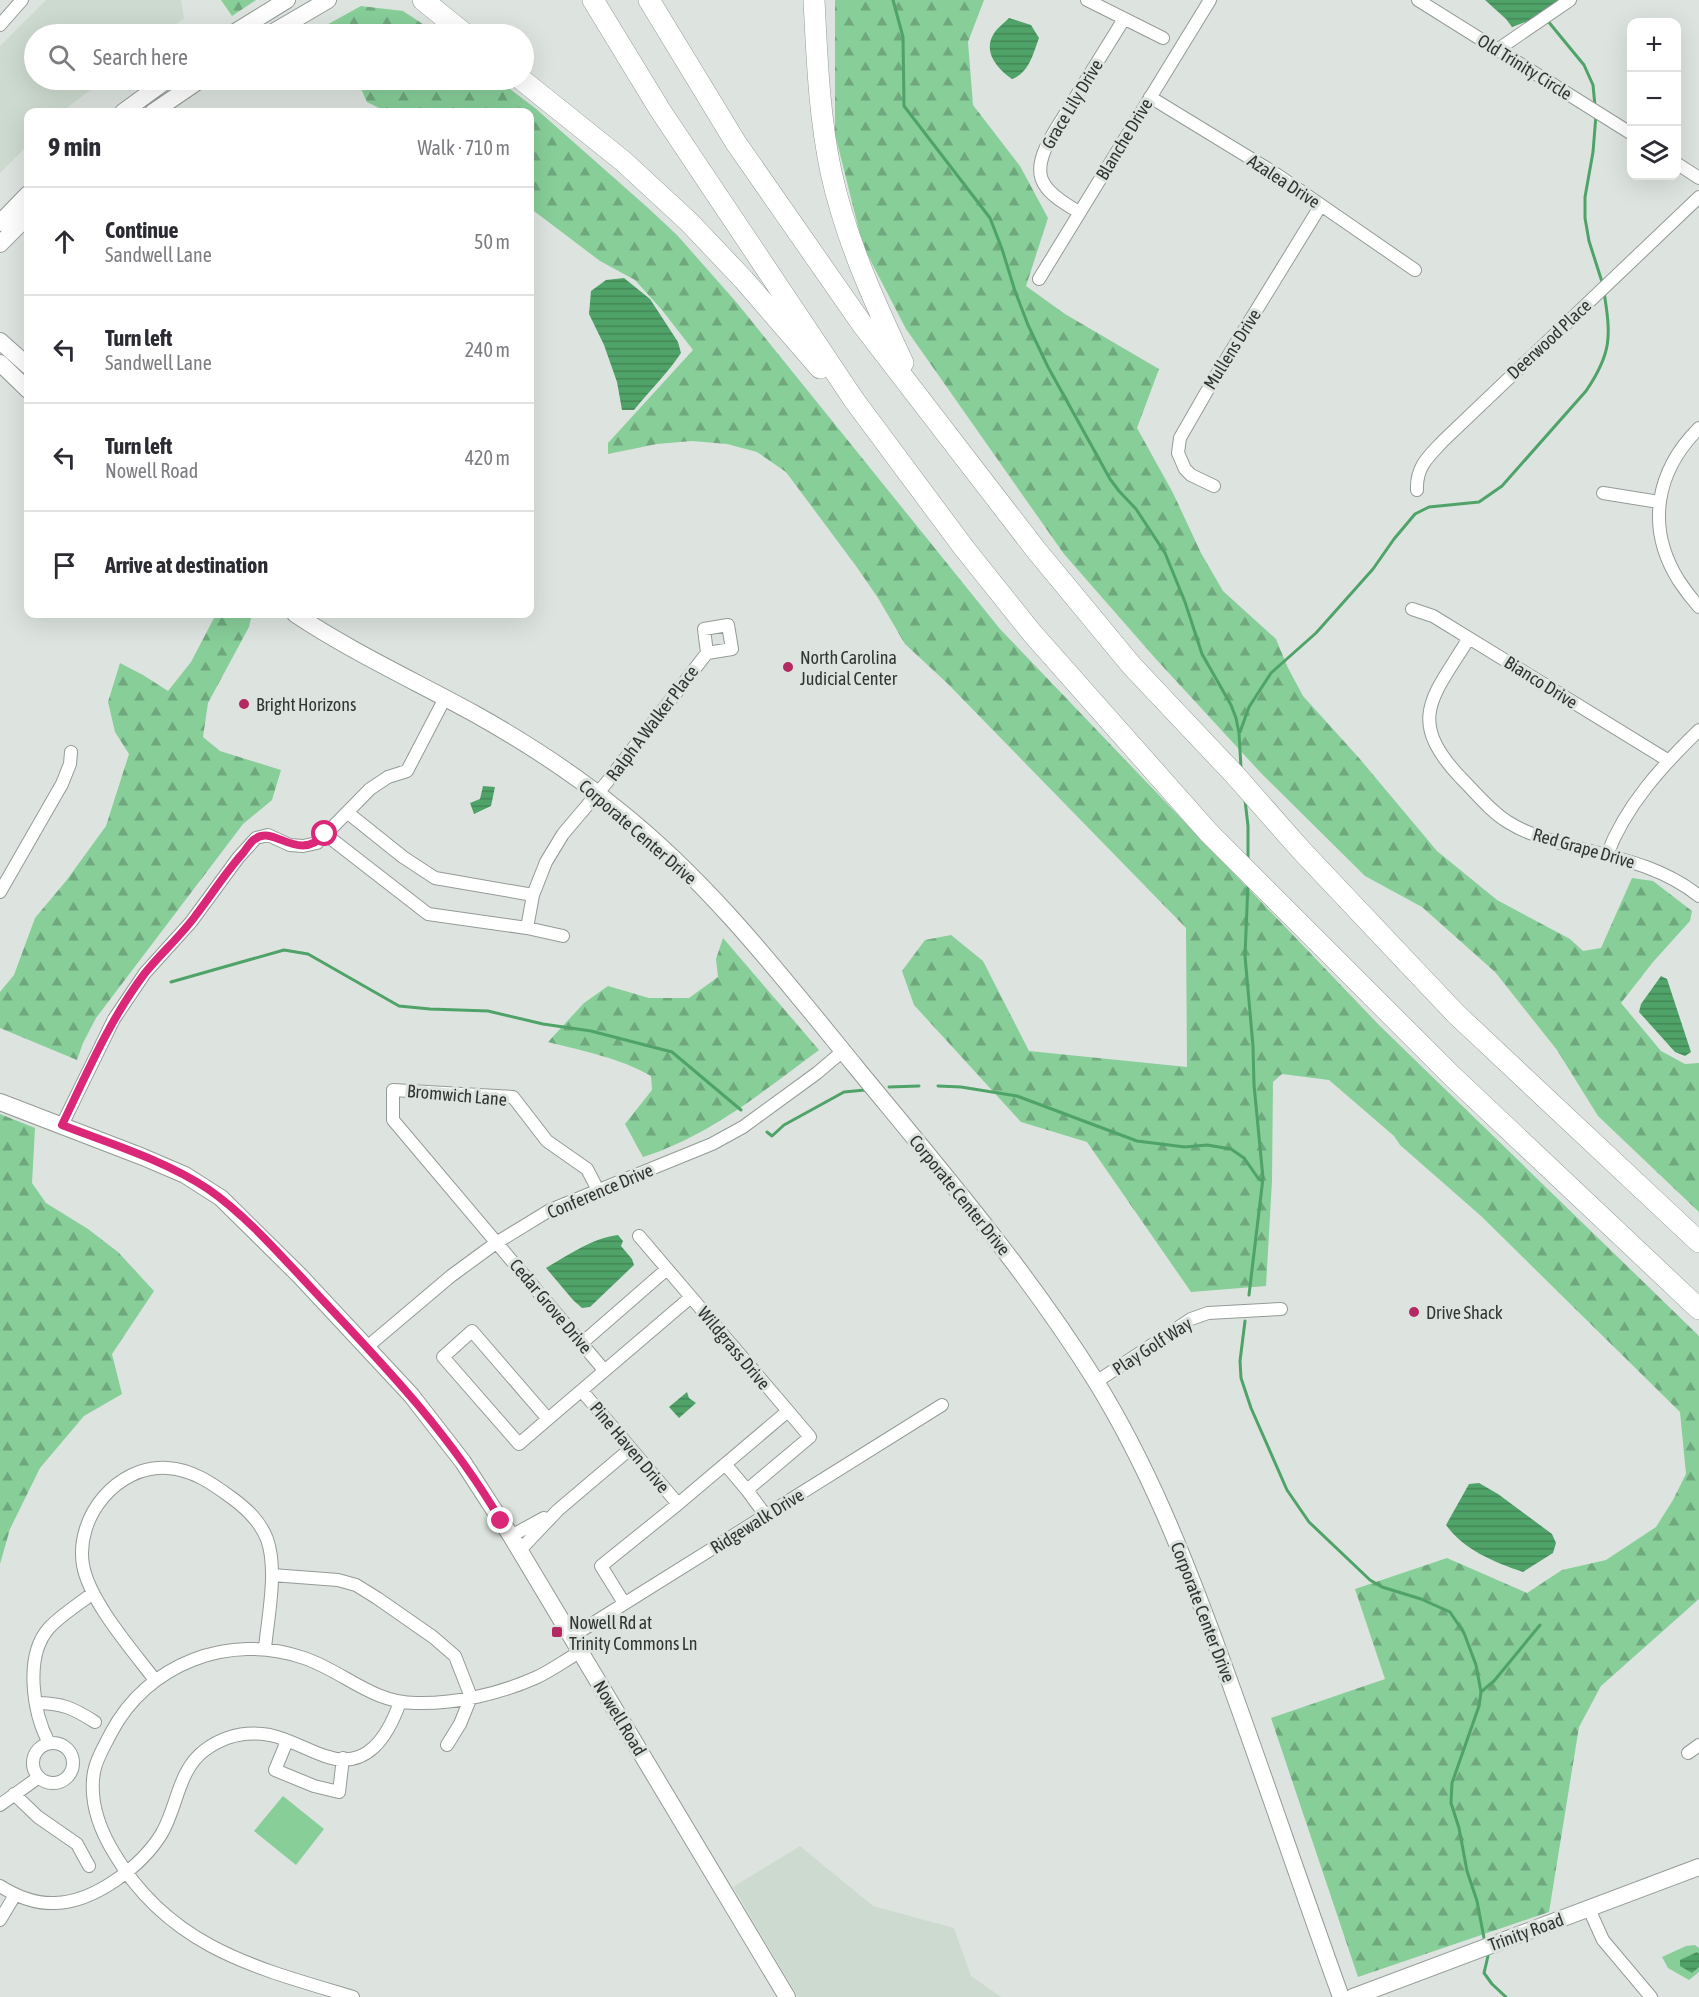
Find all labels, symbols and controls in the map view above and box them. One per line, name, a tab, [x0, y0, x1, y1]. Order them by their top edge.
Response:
map controls	[1627, 18, 1681, 180]
button: +	[1627, 18, 1681, 72]
search box	[24, 24, 534, 90]
street label: Old Trinity Circle	[1474, 30, 1576, 104]
icon: search	[45, 41, 78, 74]
text: Search here	[93, 44, 188, 70]
street label: Grace Lily Drive	[1037, 55, 1107, 153]
button: −	[1627, 72, 1681, 126]
street label: Blanche Drive	[1091, 94, 1157, 184]
button: layers	[1627, 126, 1681, 180]
text: 9 min	[48, 132, 101, 162]
text: Walk · 710 m	[418, 136, 510, 159]
street label: Azalea Drive	[1244, 150, 1324, 212]
text: Continue	[105, 217, 179, 243]
icon: ahead	[48, 225, 81, 258]
text: 50 m	[474, 230, 510, 253]
text: Sandwell Lane	[105, 243, 212, 266]
street label: Deerwood Place	[1503, 295, 1595, 383]
street label: Mullens Drive	[1199, 305, 1265, 393]
text: Turn left	[105, 325, 172, 351]
icon: left	[48, 333, 81, 366]
text: 240 m	[465, 338, 510, 361]
text: Sandwell Lane	[105, 351, 212, 374]
text: Turn left	[105, 433, 172, 459]
icon: left	[48, 441, 81, 474]
text: 420 m	[465, 446, 510, 469]
text: Nowell Road	[105, 459, 198, 482]
icon: arrive	[48, 549, 81, 582]
text: Arrive at destination	[105, 552, 268, 578]
place label: North Carolina Judicial Center	[800, 647, 898, 689]
street label: Bianco Drive	[1501, 651, 1581, 713]
marker: North Carolina Judicial Center	[781, 660, 795, 674]
street label: Ralph A Walker Place	[602, 661, 702, 785]
place label: Bright Horizons	[256, 694, 356, 715]
marker: Bright Horizons	[237, 697, 251, 711]
street label: Corporate Center Drive	[575, 775, 701, 889]
route start	[311, 820, 337, 846]
street label: Red Grape Drive	[1531, 823, 1637, 873]
street label: Bromwich Lane	[406, 1080, 508, 1110]
street label: Corporate Center Drive	[905, 1131, 1015, 1259]
street label: Conference Drive	[544, 1159, 656, 1223]
street label: Cedar Grove Drive	[505, 1255, 597, 1357]
street label: Wildgrass Drive	[693, 1302, 775, 1394]
place label: Drive Shack	[1426, 1302, 1503, 1323]
marker: Drive Shack	[1407, 1305, 1421, 1319]
street label: Play Golf Way	[1108, 1313, 1196, 1379]
street label: Pine Haven Drive	[586, 1397, 674, 1497]
street label: Ridgewalk Drive	[706, 1484, 808, 1558]
route end	[487, 1507, 513, 1533]
street label: Corporate Center Drive	[1167, 1539, 1239, 1685]
place label: Nowell Rd at Trinity Commons Ln	[569, 1612, 697, 1654]
marker: Nowell Rd at Trinity Commons Ln	[550, 1625, 564, 1639]
street label: Nowell Road	[589, 1677, 651, 1759]
street label: Trinity Road	[1485, 1909, 1567, 1955]

